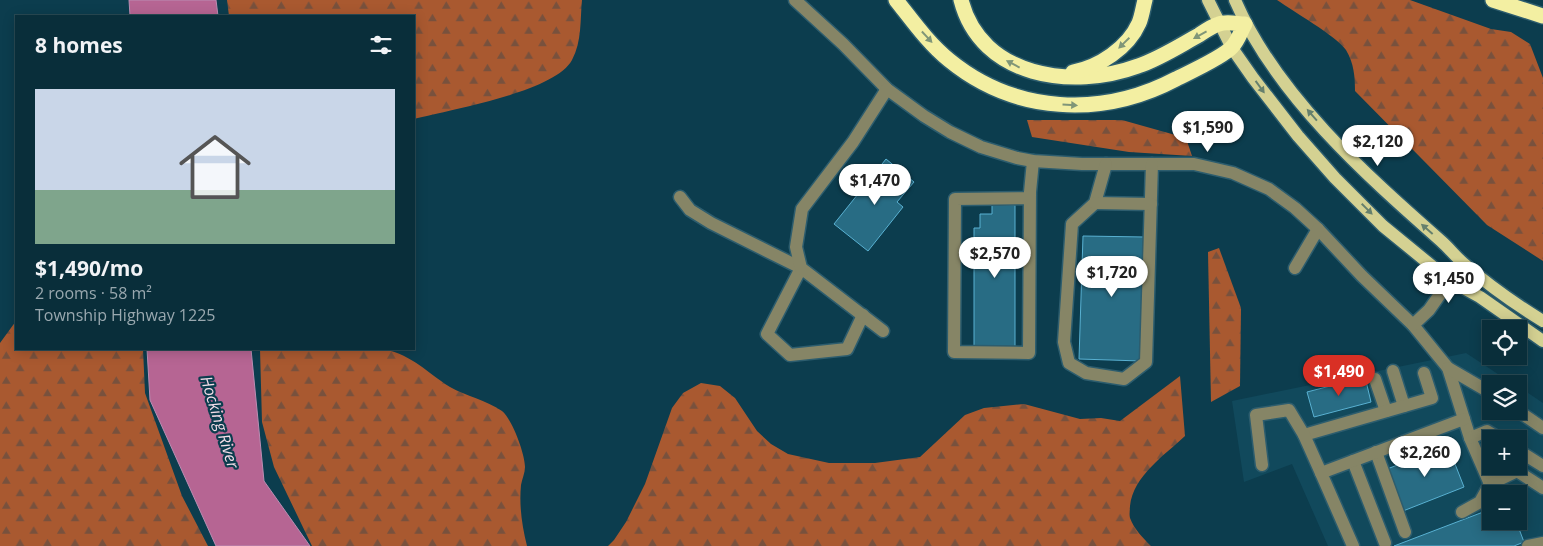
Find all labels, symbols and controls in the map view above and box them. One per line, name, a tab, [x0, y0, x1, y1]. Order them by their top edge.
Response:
one-way arrow	[1193, 30, 1206, 39]
text: 8 homes	[35, 31, 123, 59]
icon: filters	[367, 31, 395, 59]
one-way arrow	[921, 31, 933, 43]
one-way arrow	[1119, 37, 1131, 49]
one-way arrow	[1006, 60, 1021, 68]
one-way arrow	[1255, 81, 1265, 94]
one-way arrow	[1062, 101, 1078, 109]
one-way arrow	[1306, 108, 1317, 121]
pin: $1,590	[1167, 110, 1249, 153]
text: $1,590	[1183, 116, 1233, 138]
icon: home	[170, 122, 260, 212]
pin: $2,120	[1337, 124, 1419, 167]
text: $2,120	[1353, 130, 1403, 152]
pin: $1,470	[834, 164, 916, 206]
text: $1,470	[850, 169, 900, 191]
one-way arrow	[1361, 203, 1373, 215]
one-way arrow	[1421, 223, 1433, 235]
pin: $2,570	[954, 236, 1036, 279]
text: $2,570	[970, 242, 1020, 264]
text: $1,490/mo	[35, 254, 143, 282]
pin: $1,720	[1071, 256, 1153, 298]
text: $1,720	[1087, 261, 1137, 283]
pin: $1,450	[1408, 262, 1490, 304]
text: $1,450	[1424, 267, 1474, 289]
text: 2 rooms · 58 m²	[35, 282, 152, 304]
text: Township Highway 1225	[35, 304, 215, 326]
map controls	[1482, 320, 1527, 530]
button: locate	[1482, 320, 1527, 365]
pin: $1,490	[1298, 354, 1380, 397]
text: $1,490	[1314, 360, 1364, 382]
water label: Hocking River	[196, 373, 245, 472]
button: layers	[1482, 375, 1527, 420]
button: +	[1482, 430, 1527, 475]
pin: $2,260	[1384, 436, 1466, 478]
text: $2,260	[1400, 441, 1450, 463]
button: −	[1482, 485, 1527, 530]

